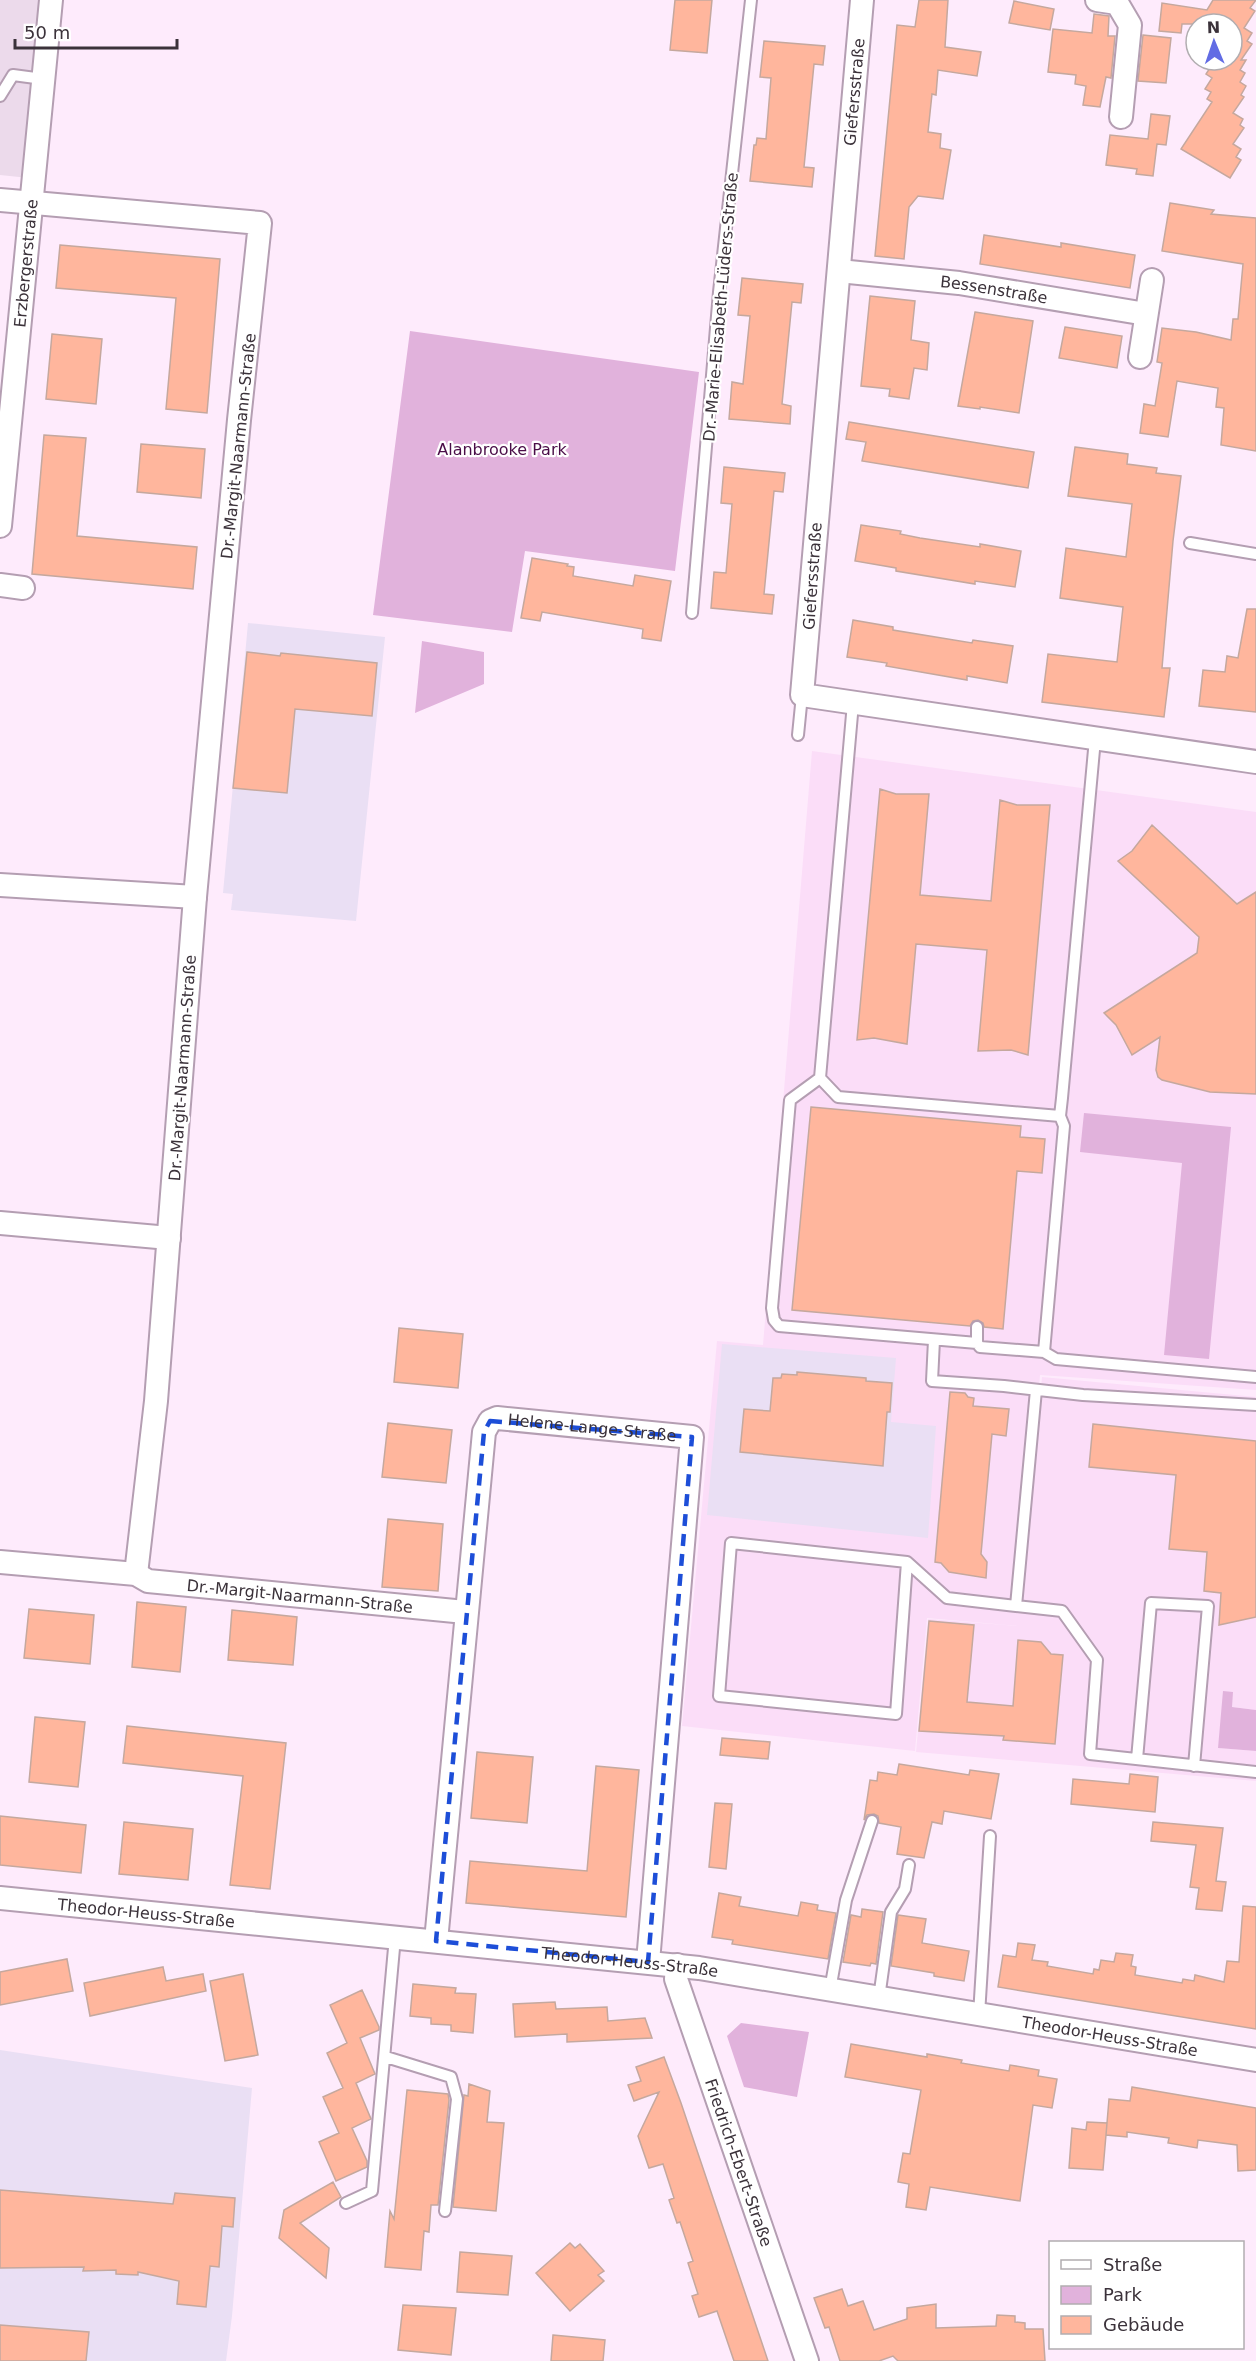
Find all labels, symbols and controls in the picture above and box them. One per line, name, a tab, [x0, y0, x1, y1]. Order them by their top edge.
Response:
scale bar	[15, 12, 177, 50]
north arrow	[1184, 12, 1244, 72]
text: N	[1206, 18, 1221, 37]
text: 50 m	[24, 22, 70, 43]
street label: Giefersstraße	[840, 37, 869, 147]
street label: Dr.-Marie-Elisabeth-Lüders-Straße	[699, 172, 742, 442]
street label: Erzbergerstraße	[10, 198, 42, 328]
street label: Bessenstraße	[939, 272, 1049, 308]
street label: Dr.-Margit-Naarmann-Straße	[217, 332, 260, 560]
park label: Alanbrooke Park	[437, 440, 567, 459]
street label: Giefersstraße	[799, 522, 826, 631]
street label: Dr.-Margit-Naarmann-Straße	[165, 954, 200, 1182]
street label: Helene-Lange-Straße	[507, 1410, 677, 1445]
street label: Dr.-Margit-Naarmann-Straße	[186, 1576, 414, 1617]
street label: Theodor-Heuss-Straße	[56, 1895, 236, 1931]
street label: Theodor-Heuss-Straße	[539, 1943, 720, 1981]
street label: Theodor-Heuss-Straße	[1019, 2012, 1199, 2060]
street label: Friedrich-Ebert-Straße	[701, 2076, 776, 2249]
legend	[1049, 2241, 1244, 2349]
text: Straße	[1103, 2254, 1162, 2275]
text: Park	[1103, 2284, 1142, 2305]
text: Gebäude	[1103, 2314, 1184, 2335]

